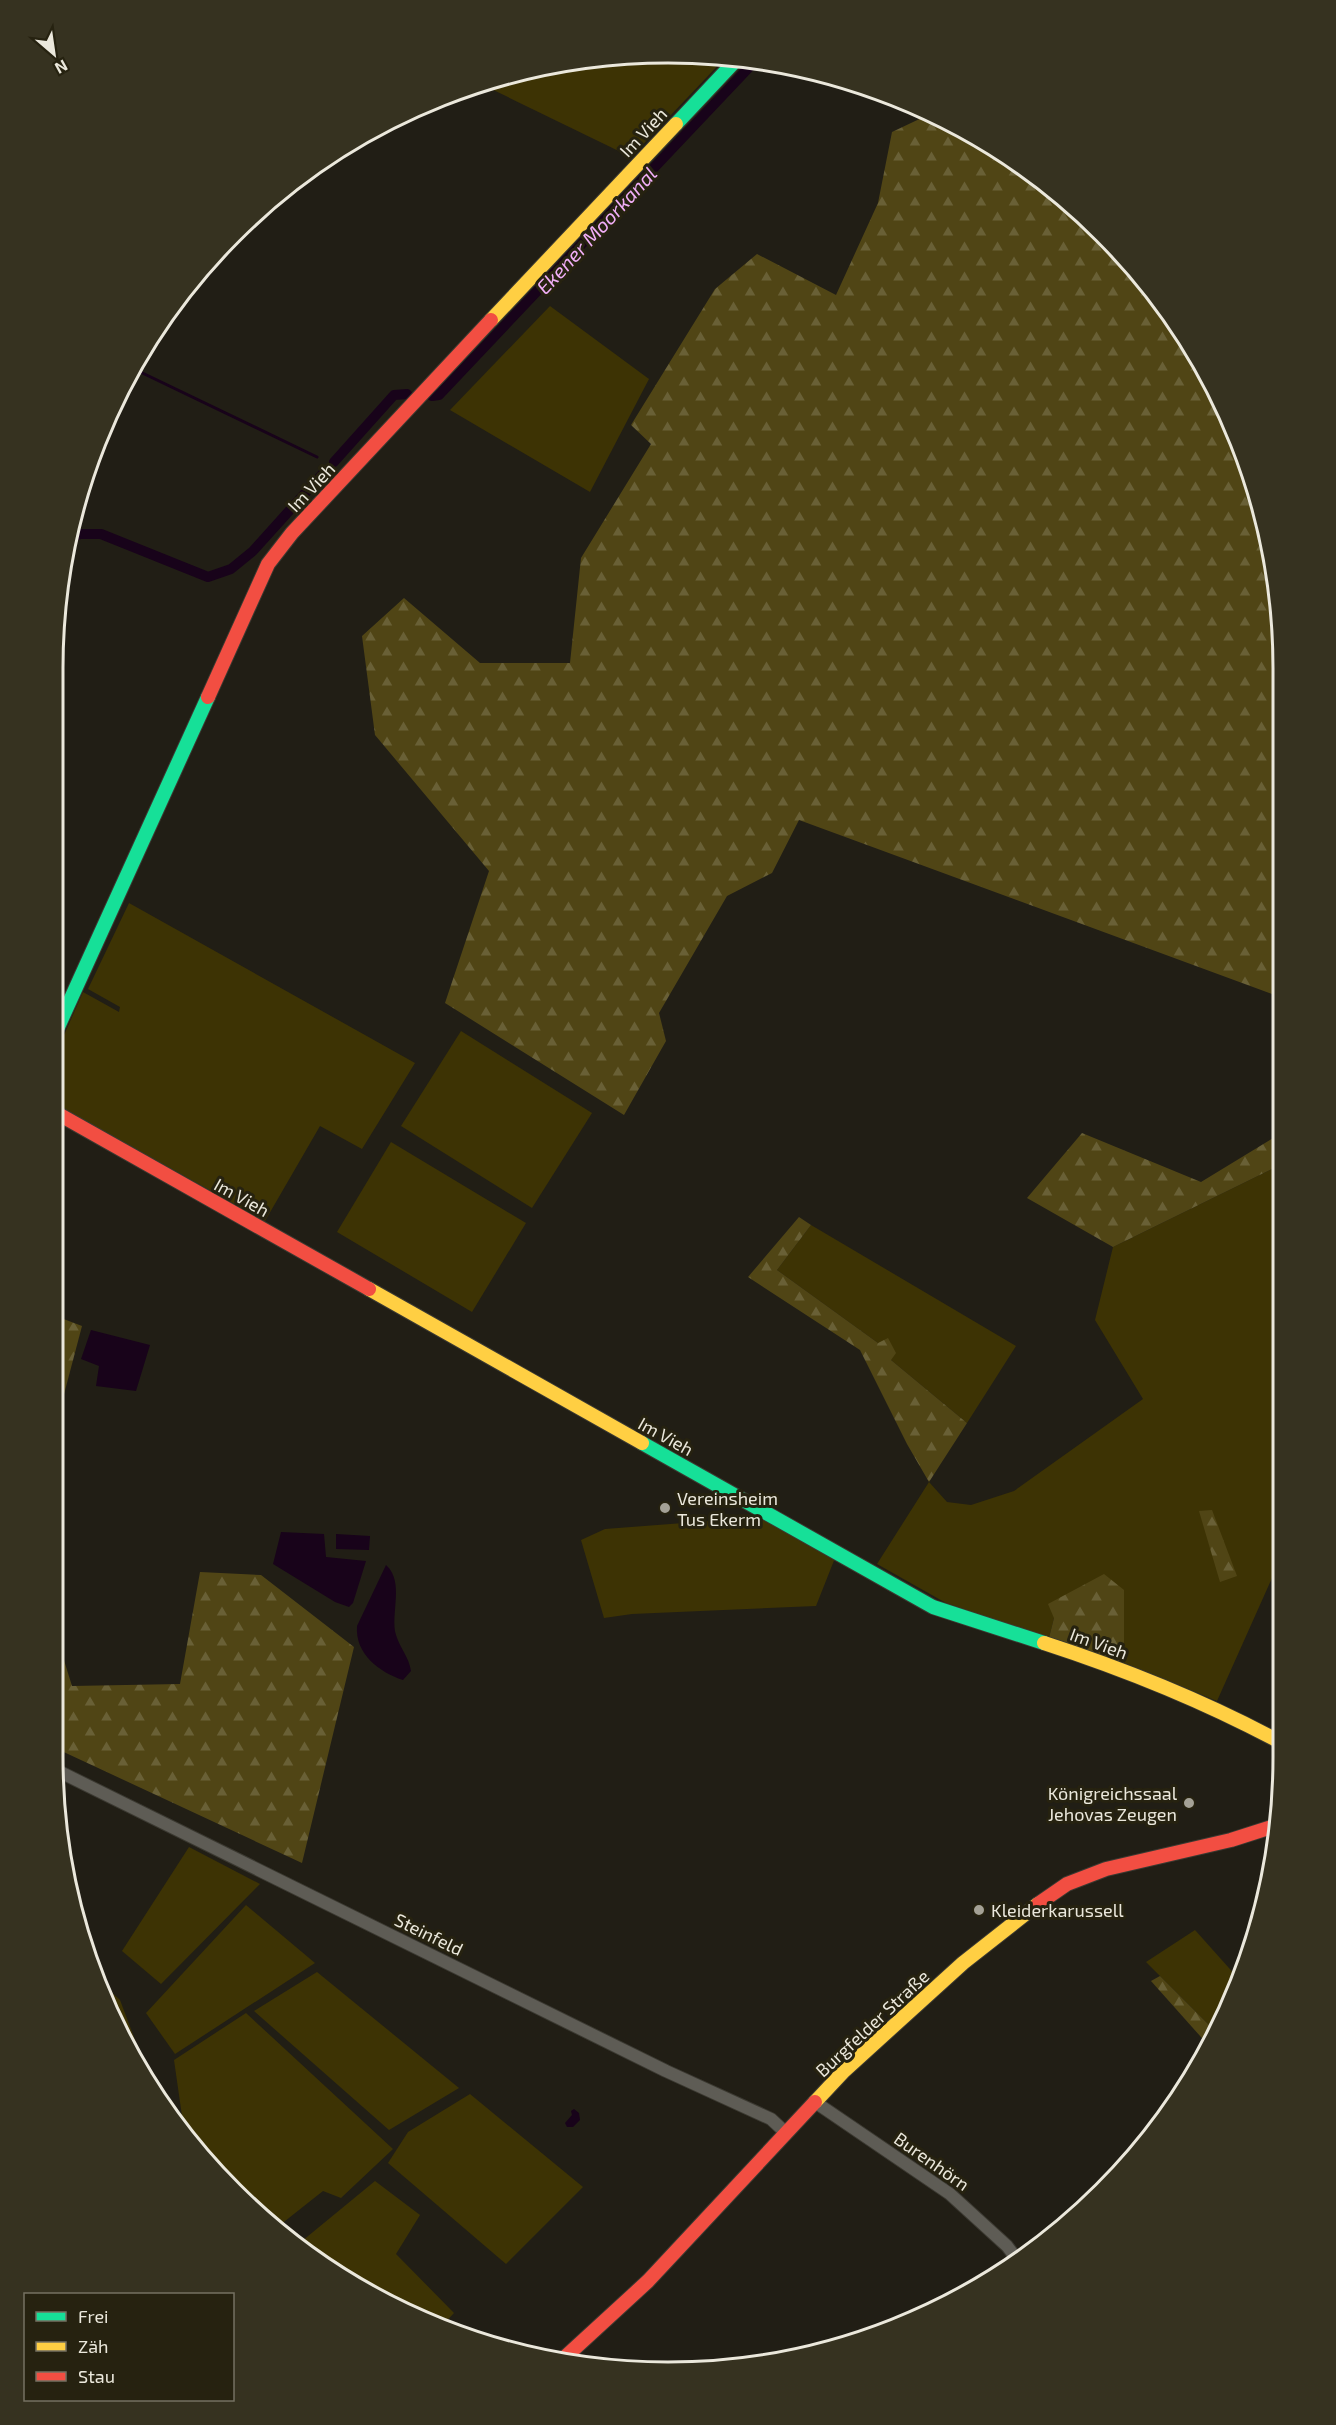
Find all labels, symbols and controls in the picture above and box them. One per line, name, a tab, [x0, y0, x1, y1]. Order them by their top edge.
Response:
north arrow	[24, 24, 84, 84]
text: N	[52, 56, 71, 79]
street label: Im Vieh	[615, 103, 671, 161]
water label: Ekener Moorkanal	[531, 161, 661, 299]
street label: Im Vieh	[283, 458, 339, 516]
street label: Im Vieh	[211, 1173, 273, 1221]
street label: Im Vieh	[635, 1412, 697, 1460]
place label: Vereinsheim Tus Ekerm	[677, 1487, 778, 1530]
marker: Vereinsheim Tus Ekerm	[658, 1501, 672, 1515]
street label: Im Vieh	[1067, 1622, 1131, 1664]
place label: Königreichssaal Jehovas Zeugen	[1048, 1782, 1178, 1825]
marker: Königreichssaal Jehovas Zeugen	[1182, 1796, 1196, 1810]
place label: Kleiderkarussell	[991, 1899, 1124, 1921]
marker: Kleiderkarussell	[972, 1903, 986, 1917]
street label: Steinfeld	[391, 1908, 467, 1960]
street label: Burgfelder Straße	[811, 1965, 933, 2081]
street label: Burenhörn	[890, 2127, 974, 2195]
legend	[24, 2293, 234, 2401]
text: Frei	[78, 2305, 109, 2327]
text: Zäh	[78, 2335, 109, 2357]
text: Stau	[78, 2365, 115, 2387]

